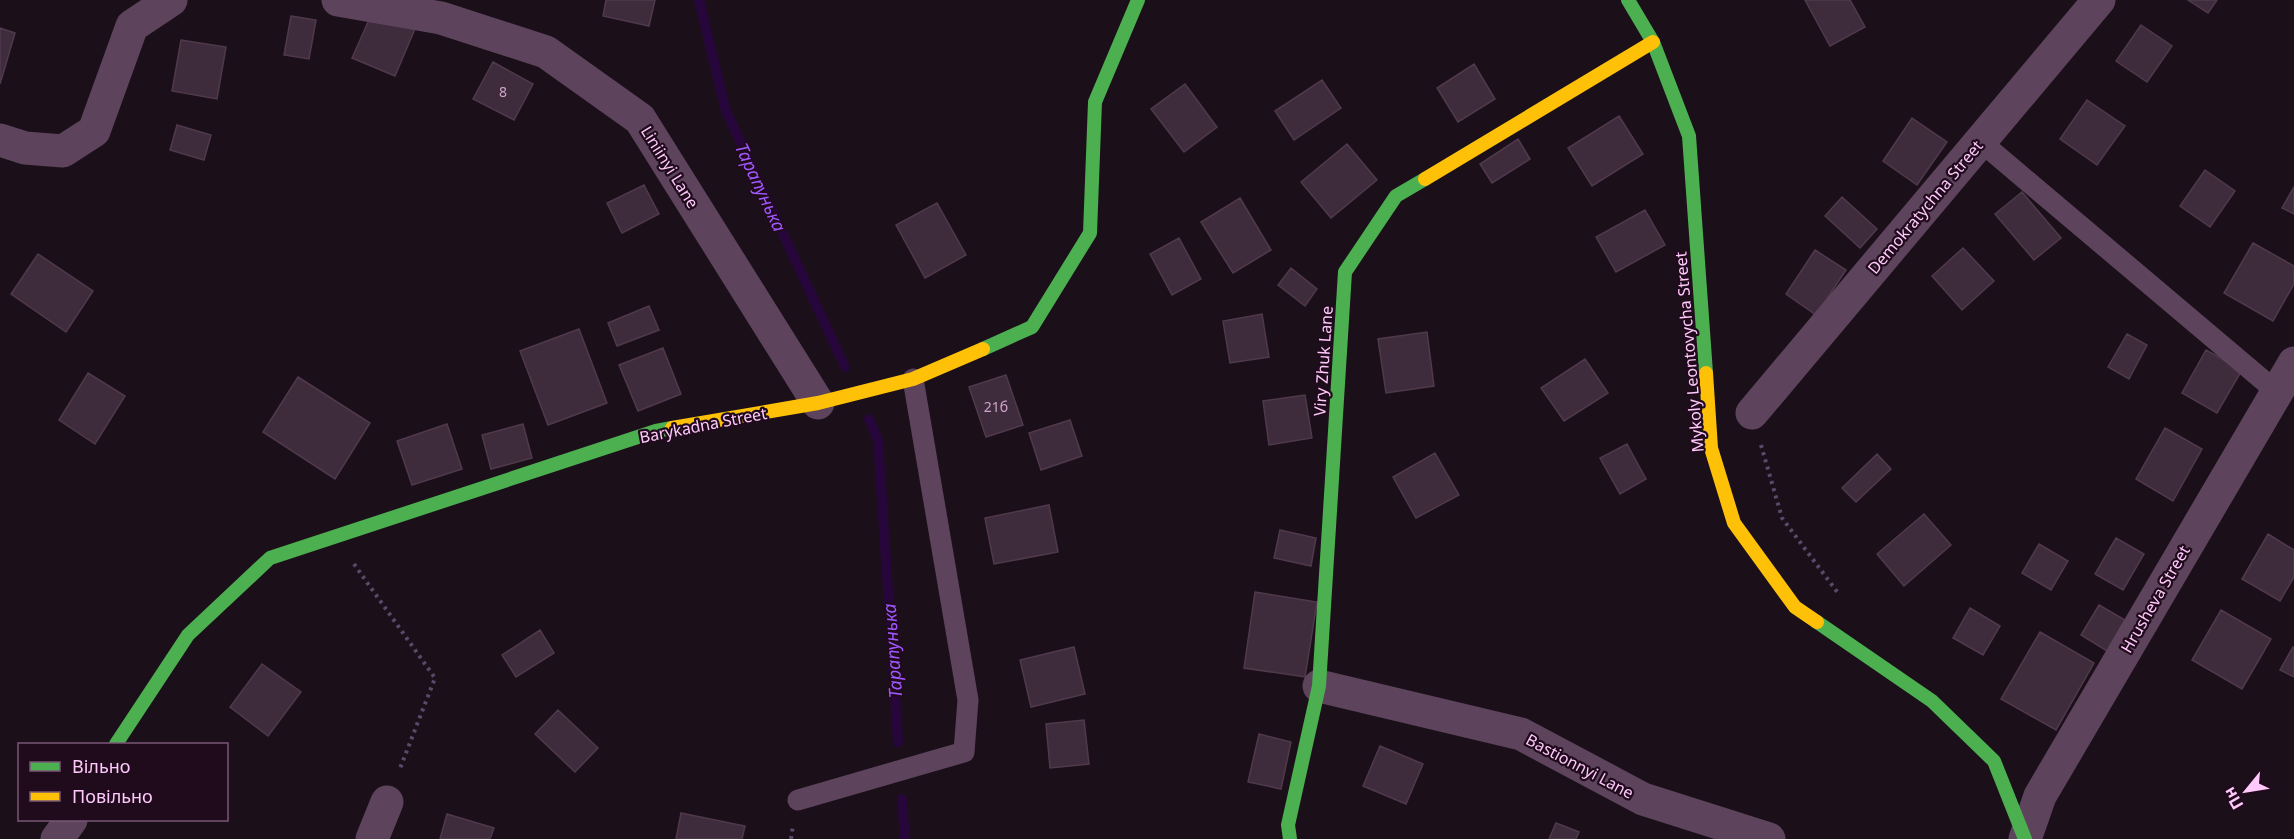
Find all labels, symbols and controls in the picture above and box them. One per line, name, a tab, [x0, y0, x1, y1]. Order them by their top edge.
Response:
house number: 8	[499, 82, 507, 101]
street label: Liniinyi Lane	[636, 122, 704, 212]
street label: Demokratychna Street	[1862, 135, 1988, 279]
water label: Тарапунька	[730, 139, 792, 235]
street label: Mykoly Leontovycha Street	[1669, 251, 1709, 453]
street label: Viry Zhuk Lane	[1308, 305, 1338, 417]
house number: 21б	[984, 397, 1008, 416]
street label: Barykadna Street	[637, 402, 769, 448]
street label: Hrusheva Street	[2115, 541, 2195, 657]
water label: Тарапунька	[877, 603, 907, 699]
street label: Bastionnyi Lane	[1522, 728, 1638, 804]
legend	[18, 743, 228, 821]
text: Вільно	[72, 754, 130, 778]
north arrow	[2216, 761, 2276, 821]
text: Пн	[2218, 783, 2248, 814]
text: Повільно	[72, 784, 153, 808]

